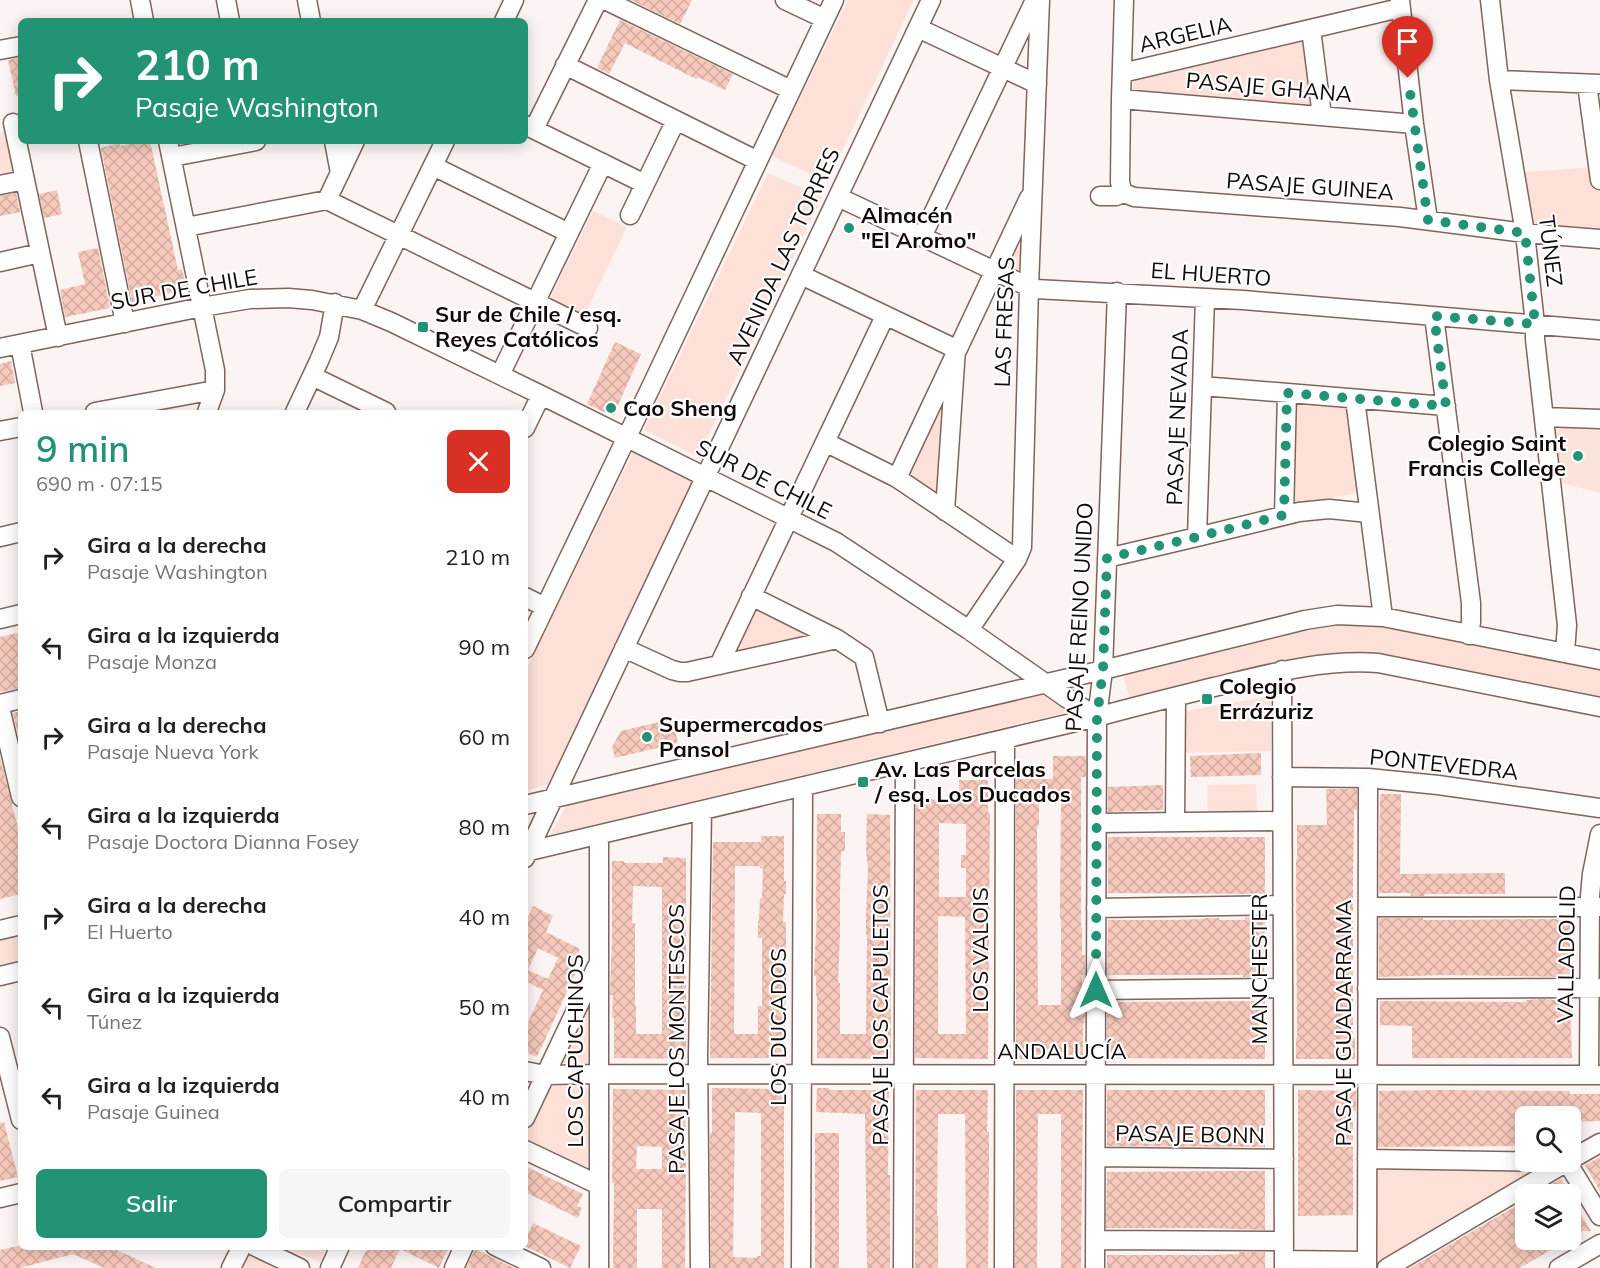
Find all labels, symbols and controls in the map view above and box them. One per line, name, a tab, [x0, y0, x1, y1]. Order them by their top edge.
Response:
street label: ARGELIA	[1136, 10, 1234, 58]
pin	[1382, 16, 1433, 78]
icon: arrive	[1391, 25, 1424, 58]
text: 210 m	[135, 38, 260, 91]
icon: right	[36, 42, 114, 120]
street label: PASAJE GHANA	[1185, 66, 1353, 108]
text: Pasaje Washington	[135, 90, 379, 124]
street label: AVENIDA LAS TORRES	[720, 143, 846, 369]
street label: PASAJE GUINEA	[1225, 166, 1395, 206]
place label: Almacén "El Aromo"	[861, 201, 976, 254]
street label: TÚNEZ	[1533, 214, 1569, 288]
marker: Almacén "El Aromo"	[842, 221, 856, 235]
street label: LAS FRESAS	[988, 256, 1020, 388]
street label: EL HUERTO	[1150, 256, 1272, 292]
street label: SUR DE CHILE	[109, 262, 259, 316]
place label: Sur de Chile / esq. Reyes Católicos	[435, 300, 622, 353]
marker: Sur de Chile / esq. Reyes Católicos	[416, 320, 430, 334]
street label: PASAJE NEVADA	[1160, 328, 1194, 506]
place label: Cao Sheng	[623, 394, 737, 422]
marker: Cao Sheng	[604, 401, 618, 415]
text: 9 min	[36, 426, 130, 471]
place label: Colegio Saint Francis College	[1408, 429, 1566, 482]
button: close	[447, 430, 510, 493]
street label: SUR DE CHILE	[692, 433, 836, 525]
marker: Colegio Saint Francis College	[1571, 449, 1585, 463]
text: 690 m · 07:15	[36, 471, 162, 496]
street label: PASAJE REINO UNIDO	[1059, 502, 1099, 732]
text: Gira a la derecha	[87, 531, 267, 559]
icon: right	[36, 541, 69, 574]
text: 210 m	[445, 543, 510, 571]
text: Pasaje Washington	[87, 559, 268, 584]
text: Gira a la izquierda	[87, 621, 280, 649]
icon: left	[36, 631, 69, 664]
text: 90 m	[459, 633, 510, 661]
text: Pasaje Monza	[87, 649, 217, 674]
place label: Colegio Errázuriz	[1219, 672, 1314, 725]
marker: Colegio Errázuriz	[1200, 692, 1214, 706]
place label: Supermercados Pansol	[659, 710, 823, 763]
text: Gira a la derecha	[87, 711, 267, 739]
icon: right	[36, 721, 69, 754]
text: 60 m	[459, 723, 510, 751]
marker: Supermercados Pansol	[640, 730, 654, 744]
text: Pasaje Nueva York	[87, 739, 259, 764]
street label: PONTEVEDRA	[1368, 742, 1520, 786]
place label: Av. Las Parcelas / esq. Los Ducados	[874, 755, 1071, 808]
marker: Av. Las Parcelas / esq. Los Ducados	[856, 775, 870, 789]
text: Gira a la izquierda	[87, 801, 280, 829]
icon: left	[36, 811, 69, 844]
text: 80 m	[459, 813, 510, 841]
text: Pasaje Doctora Dianna Fosey	[87, 829, 359, 854]
street label: PASAJE LOS CAPULETOS	[866, 884, 894, 1146]
street label: VALLADOLID	[1551, 885, 1581, 1023]
street label: LOS VALOIS	[966, 887, 994, 1013]
text: Gira a la derecha	[87, 891, 267, 919]
street label: MANCHESTER	[1245, 894, 1273, 1044]
street label: PASAJE GUADARRAMA	[1329, 900, 1357, 1146]
icon: right	[36, 901, 69, 934]
text: 40 m	[459, 903, 510, 931]
street label: PASAJE LOS MONTESCOS	[662, 904, 690, 1174]
text: El Huerto	[87, 919, 173, 944]
street label: LOS DUCADOS	[764, 948, 792, 1106]
street label: LOS CAPUCHINOS	[561, 954, 589, 1148]
position arrow	[1064, 958, 1128, 1022]
text: Gira a la izquierda	[87, 981, 280, 1009]
icon: left	[36, 991, 69, 1024]
text: 50 m	[459, 993, 510, 1021]
text: Túnez	[87, 1009, 142, 1034]
street label: ANDALUCÍA	[997, 1037, 1127, 1065]
text: Gira a la izquierda	[87, 1071, 280, 1099]
icon: left	[36, 1081, 69, 1114]
text: 40 m	[459, 1083, 510, 1111]
text: Pasaje Guinea	[87, 1099, 220, 1124]
map controls	[1515, 1106, 1581, 1250]
button: search	[1515, 1106, 1581, 1172]
street label: PASAJE BONN	[1115, 1119, 1265, 1149]
button: Salir	[36, 1169, 267, 1238]
button: Compartir	[279, 1169, 510, 1238]
button: layers	[1515, 1184, 1581, 1250]

